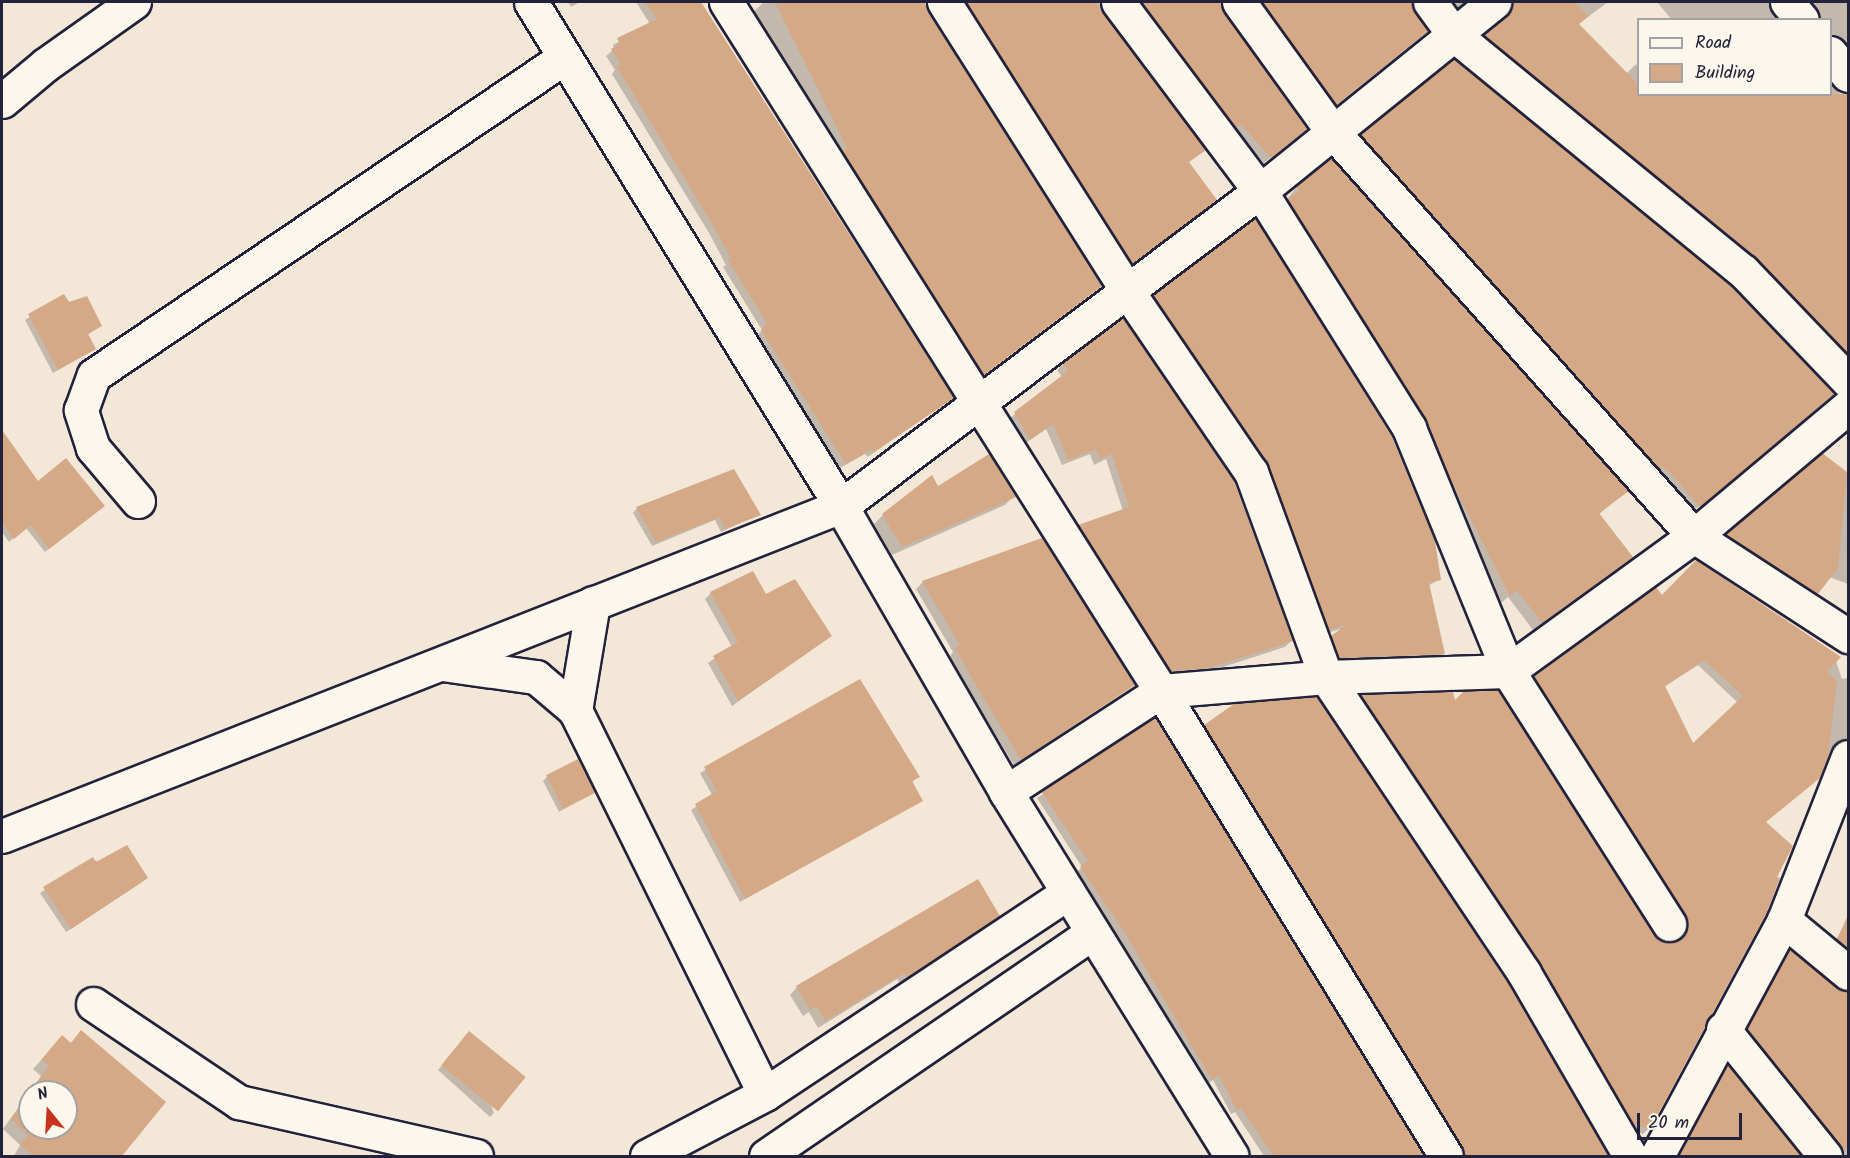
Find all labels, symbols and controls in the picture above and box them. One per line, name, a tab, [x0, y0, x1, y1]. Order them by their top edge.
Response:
legend	[1637, 18, 1832, 96]
text: Road	[1695, 29, 1731, 58]
text: Building	[1695, 59, 1755, 88]
north arrow	[18, 1080, 78, 1140]
text: N	[34, 1081, 52, 1108]
scale bar	[1640, 1101, 1745, 1139]
text: 20 m	[1648, 1109, 1689, 1138]

